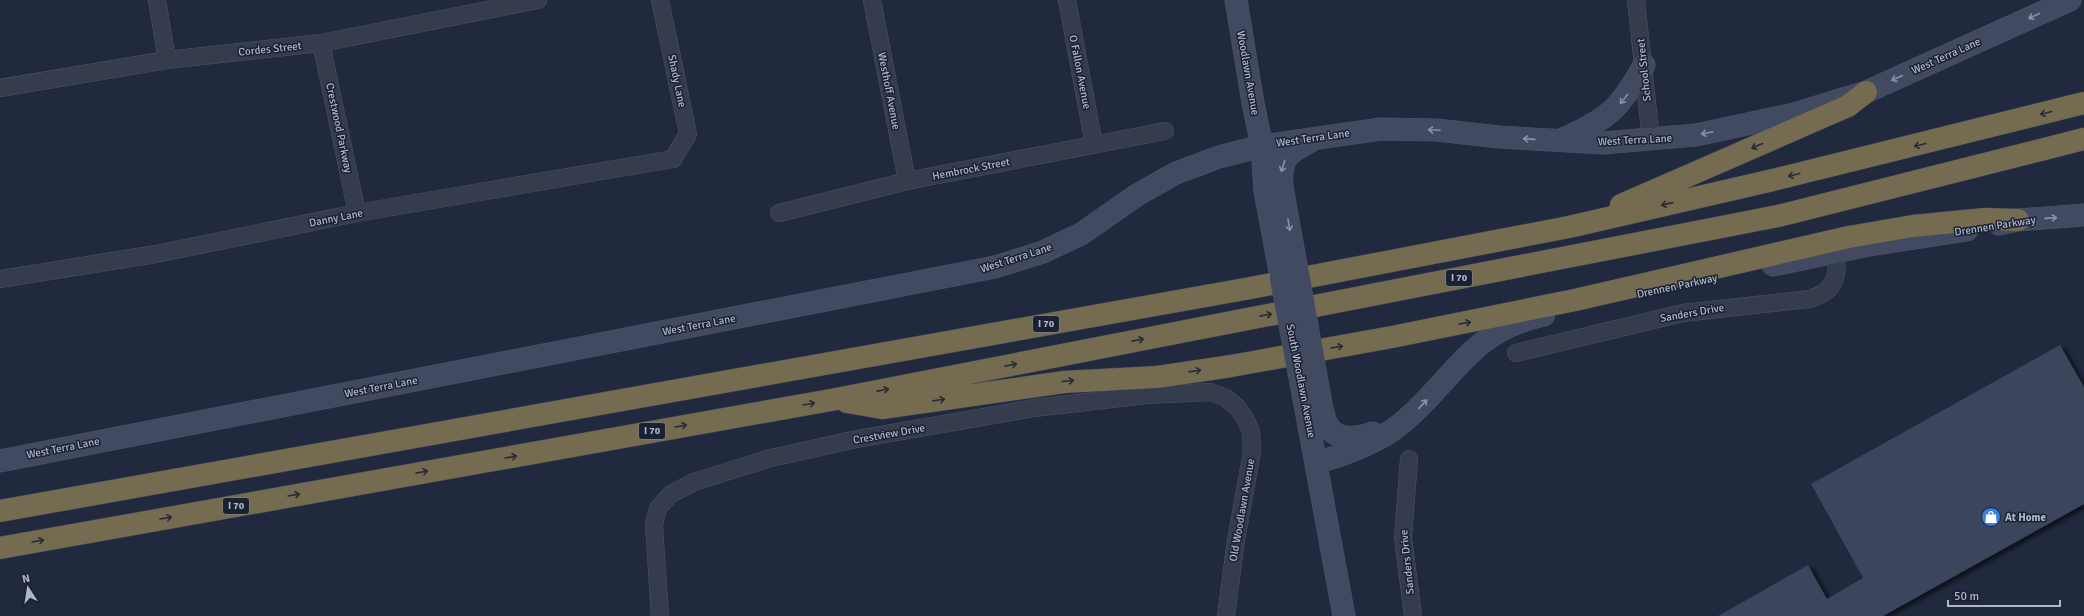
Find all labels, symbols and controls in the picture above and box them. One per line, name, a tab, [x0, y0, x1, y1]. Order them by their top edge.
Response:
one-way arrow	[2029, 13, 2041, 20]
street label: Woodlawn Avenue	[1234, 30, 1262, 116]
street label: O Fallon Avenue	[1066, 34, 1094, 110]
street label: West Terra Lane	[1909, 35, 1983, 77]
street label: School Street	[1634, 38, 1654, 102]
street label: Cordes Street	[238, 39, 302, 59]
street label: Westhoff Avenue	[875, 51, 903, 131]
street label: Shady Lane	[665, 53, 689, 109]
one-way arrow	[1891, 74, 1903, 82]
street label: Crestwood Parkway	[323, 82, 355, 175]
one-way arrow	[1619, 93, 1628, 104]
one-way arrow	[2040, 109, 2053, 117]
street label: West Terra Lane	[1275, 126, 1351, 150]
one-way arrow	[1428, 126, 1441, 134]
one-way arrow	[1701, 129, 1714, 137]
street label: West Terra Lane	[1598, 132, 1672, 148]
one-way arrow	[1523, 135, 1536, 142]
one-way arrow	[1914, 141, 1927, 149]
one-way arrow	[1751, 143, 1763, 150]
street label: Hembrock Street	[931, 155, 1011, 183]
one-way arrow	[1279, 160, 1286, 173]
one-way arrow	[1788, 172, 1801, 180]
one-way arrow	[1661, 201, 1674, 209]
street label: Danny Lane	[308, 206, 364, 230]
street label: Drennen Parkway	[1954, 213, 2037, 239]
one-way arrow	[2044, 214, 2057, 221]
one-way arrow	[1285, 219, 1293, 232]
street label: West Terra Lane	[979, 240, 1053, 276]
road number: I 70	[1446, 270, 1472, 286]
street label: Drennen Parkway	[1636, 271, 1719, 301]
street label: Sanders Drive	[1659, 301, 1725, 325]
one-way arrow	[1259, 311, 1272, 319]
street label: West Terra Lane	[661, 312, 737, 338]
road number: I 70	[1033, 316, 1059, 332]
one-way arrow	[1458, 318, 1471, 326]
street label: South Woodlawn Avenue	[1284, 323, 1318, 439]
one-way arrow	[1131, 336, 1144, 344]
one-way arrow	[1330, 343, 1343, 351]
one-way arrow	[1004, 361, 1017, 369]
one-way arrow	[1188, 367, 1201, 375]
street label: West Terra Lane	[343, 374, 419, 400]
one-way arrow	[1061, 378, 1074, 385]
one-way arrow	[876, 385, 889, 393]
one-way arrow	[932, 396, 945, 404]
one-way arrow	[1418, 399, 1428, 409]
one-way arrow	[802, 400, 815, 408]
street label: Crestview Drive	[852, 421, 926, 447]
one-way arrow	[674, 422, 687, 430]
road number: I 70	[639, 423, 665, 439]
street label: West Terra Lane	[25, 435, 101, 461]
one-way arrow	[504, 452, 517, 460]
street label: Old Woodlawn Avenue	[1227, 457, 1257, 563]
one-way arrow	[415, 468, 428, 476]
one-way arrow	[287, 491, 300, 499]
road number: I 70	[223, 498, 249, 514]
shop icon: At Home	[1980, 506, 2002, 528]
place label: At Home	[2005, 511, 2047, 524]
one-way arrow	[159, 514, 172, 522]
street label: Sanders Drive	[1397, 529, 1417, 595]
one-way arrow	[32, 537, 45, 545]
north arrow	[8, 568, 48, 608]
text: N	[21, 572, 31, 586]
scale bar	[1948, 582, 2060, 608]
text: 50 m	[1954, 589, 1979, 604]

